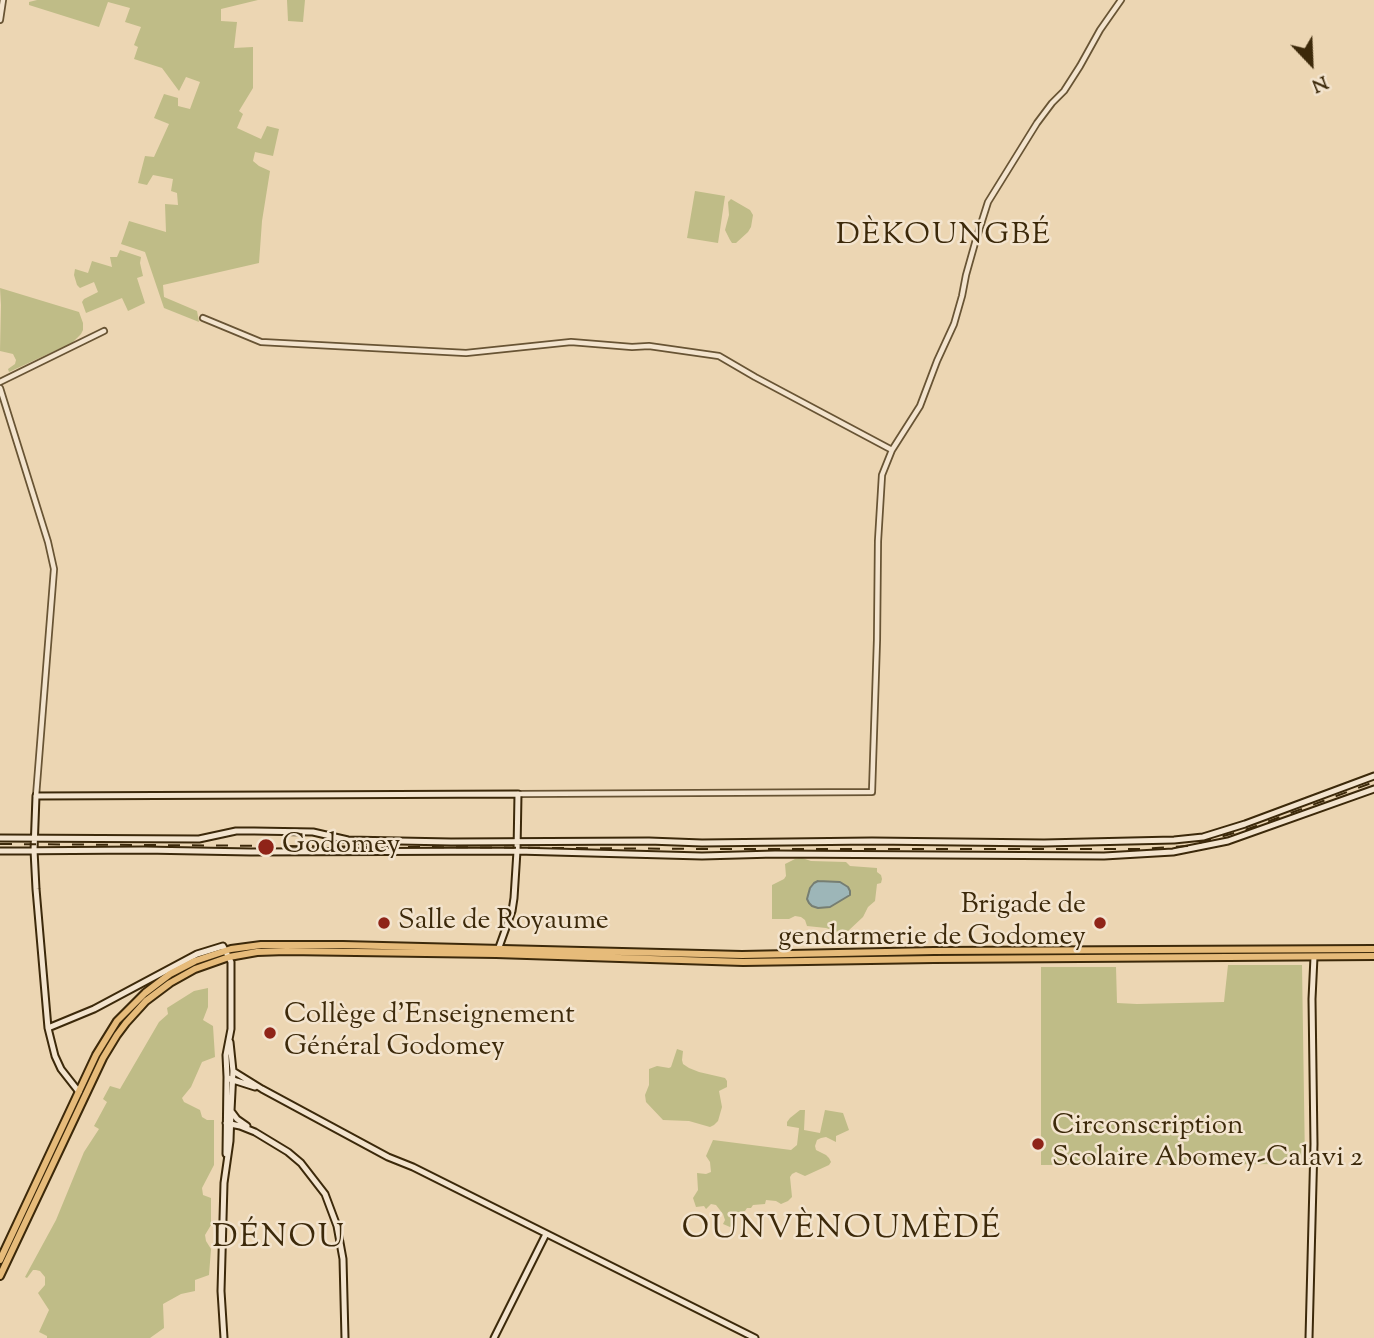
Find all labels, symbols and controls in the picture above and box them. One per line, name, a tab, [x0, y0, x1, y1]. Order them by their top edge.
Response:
north arrow	[1276, 28, 1346, 98]
text: N	[1307, 67, 1332, 98]
district label: DÈKOUNGBÉ	[837, 220, 1051, 256]
place label: Godomey	[282, 830, 401, 864]
marker: Godomey	[256, 837, 276, 857]
place label: Brigade de gendarmerie de Godomey	[778, 890, 1086, 956]
place label: Salle de Royaume	[398, 906, 609, 940]
marker: Salle de Royaume	[376, 915, 392, 931]
marker: Brigade de gendarmerie de Godomey	[1092, 915, 1108, 931]
place label: Collège d’Enseignement Général Godomey	[284, 1000, 575, 1066]
marker: Collège d’Enseignement Général Godomey	[262, 1025, 278, 1041]
place label: Circonscription Scolaire Abomey-Calavi 2	[1052, 1111, 1363, 1177]
marker: Circonscription Scolaire Abomey-Calavi 2	[1030, 1136, 1046, 1152]
district label: OUNVÈNOUMÈDÉ	[683, 1213, 1001, 1251]
district label: DÉNOU	[213, 1222, 345, 1260]

